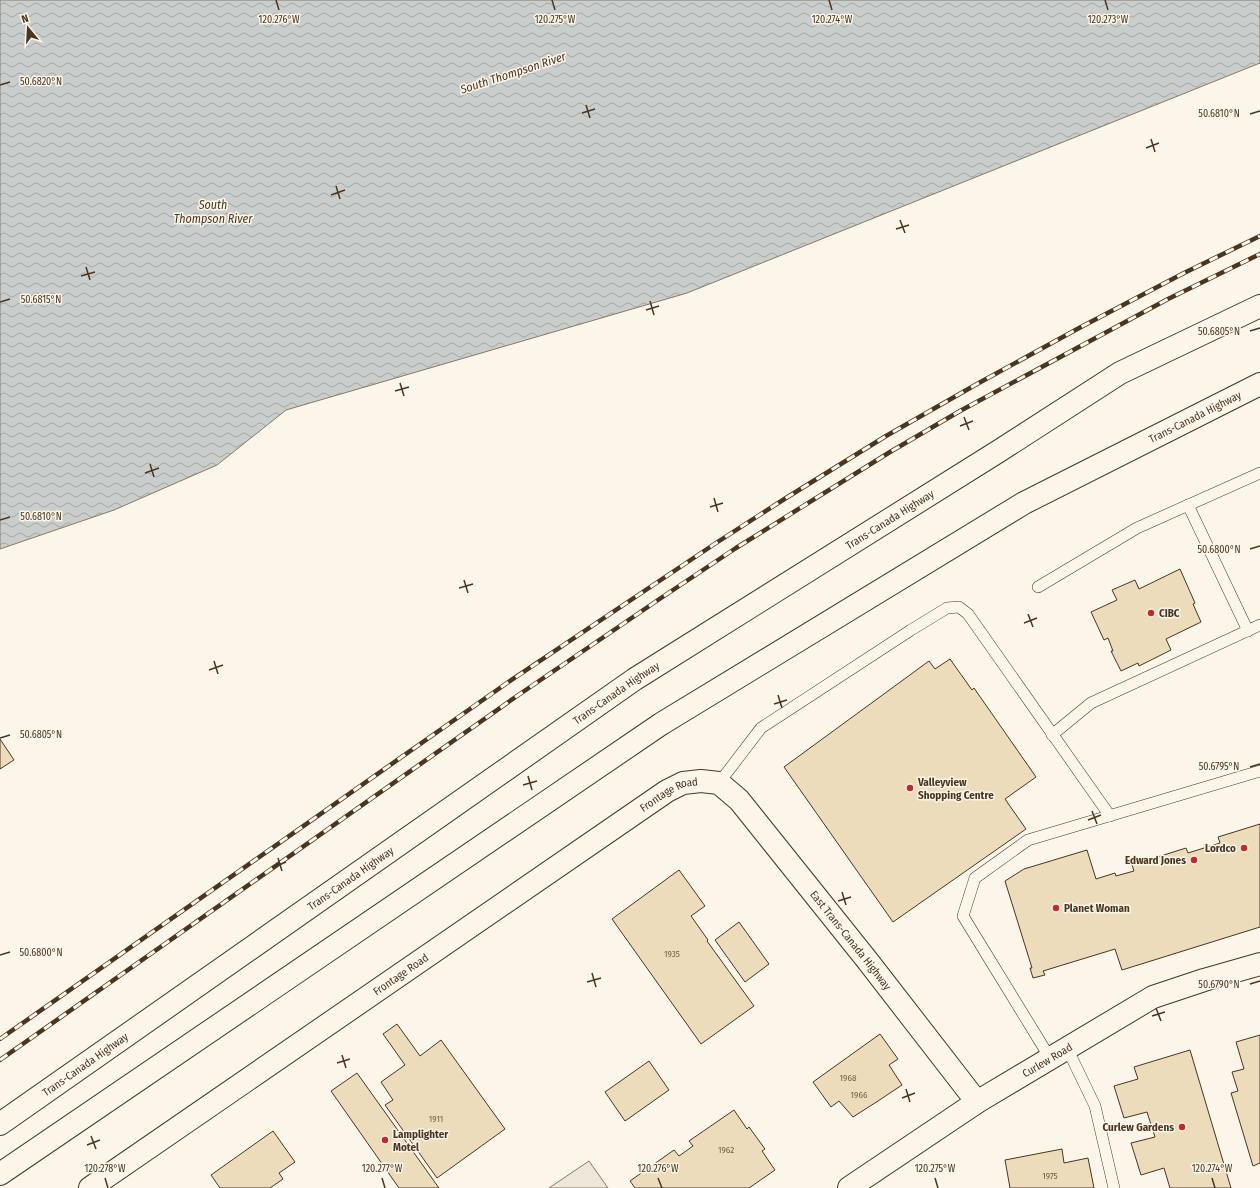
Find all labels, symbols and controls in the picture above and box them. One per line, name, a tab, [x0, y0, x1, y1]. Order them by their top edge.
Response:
north arrow	[8, 8, 48, 48]
text: N	[20, 12, 30, 26]
text: 120.276°W	[259, 14, 300, 26]
text: 120.275°W	[535, 14, 576, 26]
text: 120.274°W	[812, 14, 853, 26]
text: 120.273°W	[1088, 14, 1129, 26]
water label: South Thompson River	[458, 49, 568, 97]
text: 50.6820°N	[20, 76, 62, 88]
text: 50.6810°N	[1198, 108, 1240, 120]
water label: South Thompson River	[174, 198, 253, 226]
text: 50.6815°N	[21, 294, 61, 306]
text: 50.6805°N	[1198, 326, 1240, 338]
street label: Trans-Canada Highway	[1147, 389, 1244, 446]
street label: Trans-Canada Highway	[843, 487, 937, 552]
text: 50.6810°N	[20, 511, 62, 523]
text: 50.6800°N	[1198, 544, 1240, 556]
place label: CIBC	[1159, 607, 1180, 620]
marker: CIBC	[1146, 608, 1156, 618]
street label: Trans-Canada Highway	[571, 659, 662, 727]
text: 50.6805°N	[20, 729, 62, 741]
text: 50.6795°N	[1199, 761, 1239, 773]
street label: Frontage Road	[638, 775, 699, 815]
place label: Valleyview Shopping Centre	[917, 776, 994, 802]
marker: Valleyview Shopping Centre	[905, 783, 915, 793]
place label: Lordco	[1205, 842, 1236, 855]
marker: Lordco	[1239, 843, 1249, 853]
street label: Trans-Canada Highway	[305, 844, 396, 913]
place label: Edward Jones	[1125, 854, 1186, 867]
marker: Edward Jones	[1189, 855, 1199, 865]
street label: East Trans-Canada Highway	[807, 888, 894, 993]
place label: Planet Woman	[1064, 902, 1130, 915]
marker: Planet Woman	[1051, 903, 1061, 913]
text: 50.6800°N	[20, 947, 62, 959]
house number: 1935	[664, 949, 680, 959]
street label: Frontage Road	[371, 951, 431, 998]
text: 50.6790°N	[1198, 979, 1240, 991]
street label: Trans-Canada Highway	[40, 1030, 131, 1099]
street label: Curlew Road	[1020, 1041, 1075, 1080]
house number: 1968	[840, 1073, 857, 1083]
house number: 1966	[851, 1090, 868, 1100]
house number: 1911	[429, 1114, 443, 1124]
place label: Curlew Gardens	[1102, 1121, 1174, 1134]
marker: Curlew Gardens	[1177, 1122, 1187, 1132]
place label: Lamplighter Motel	[393, 1128, 449, 1154]
marker: Lamplighter Motel	[380, 1135, 390, 1145]
house number: 1962	[718, 1145, 734, 1155]
text: 120.278°W	[84, 1163, 126, 1175]
text: 120.277°W	[362, 1163, 403, 1175]
text: 120.276°W	[638, 1163, 679, 1175]
text: 120.275°W	[915, 1163, 956, 1175]
text: 120.274°W	[1192, 1163, 1233, 1175]
house number: 1975	[1042, 1171, 1058, 1181]

